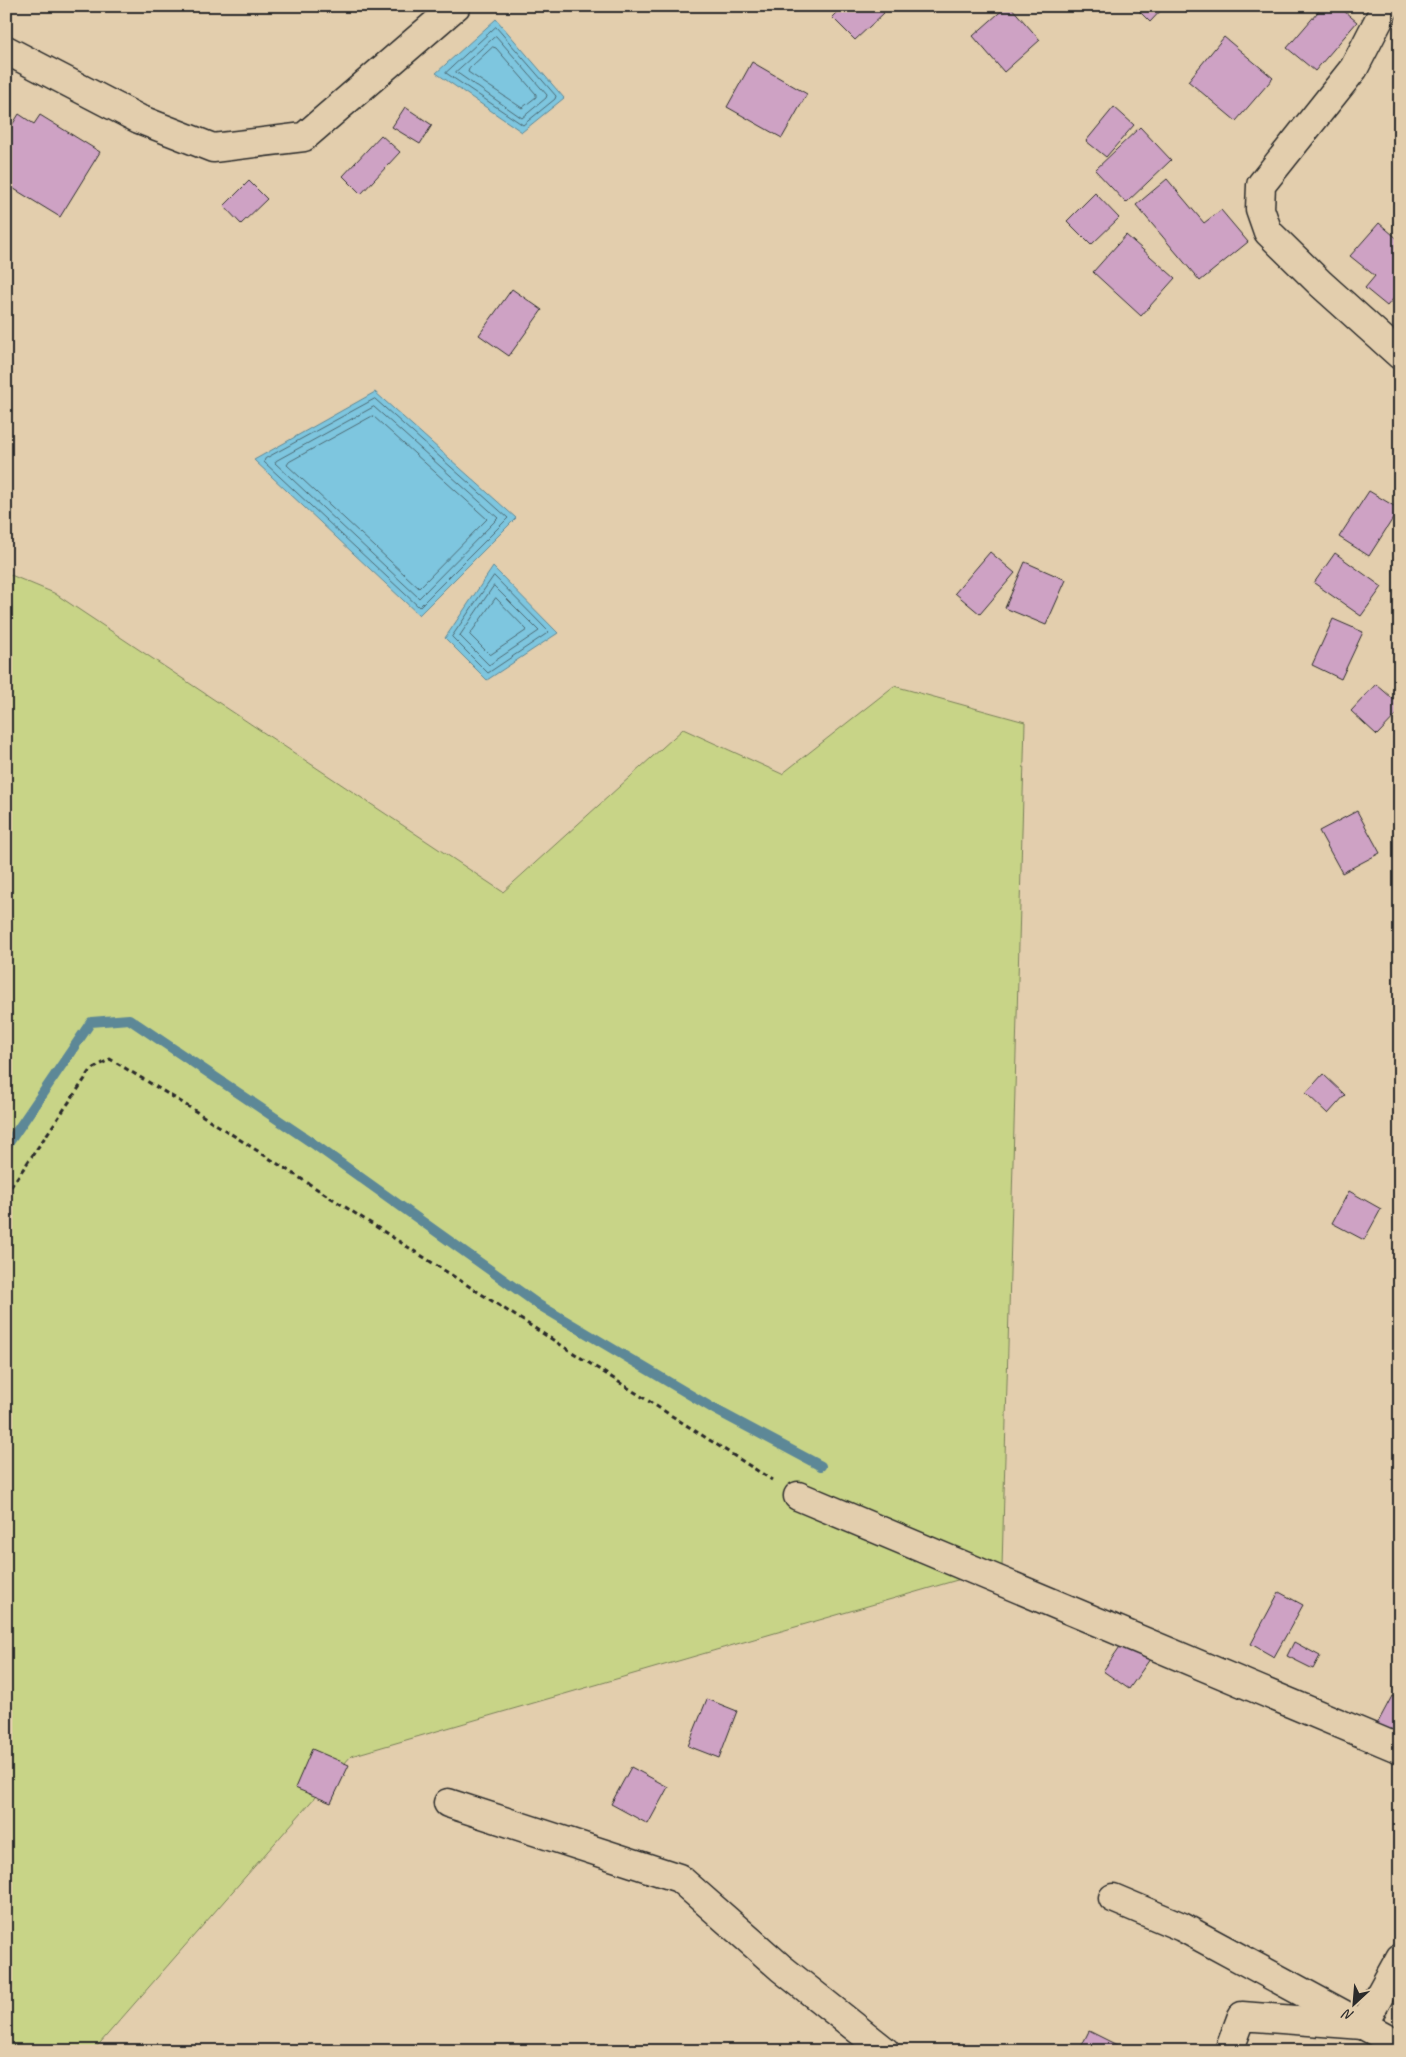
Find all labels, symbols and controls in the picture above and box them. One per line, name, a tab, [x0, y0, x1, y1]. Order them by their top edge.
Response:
north arrow	[1328, 1980, 1378, 2030]
text: N	[1339, 2005, 1356, 2025]

